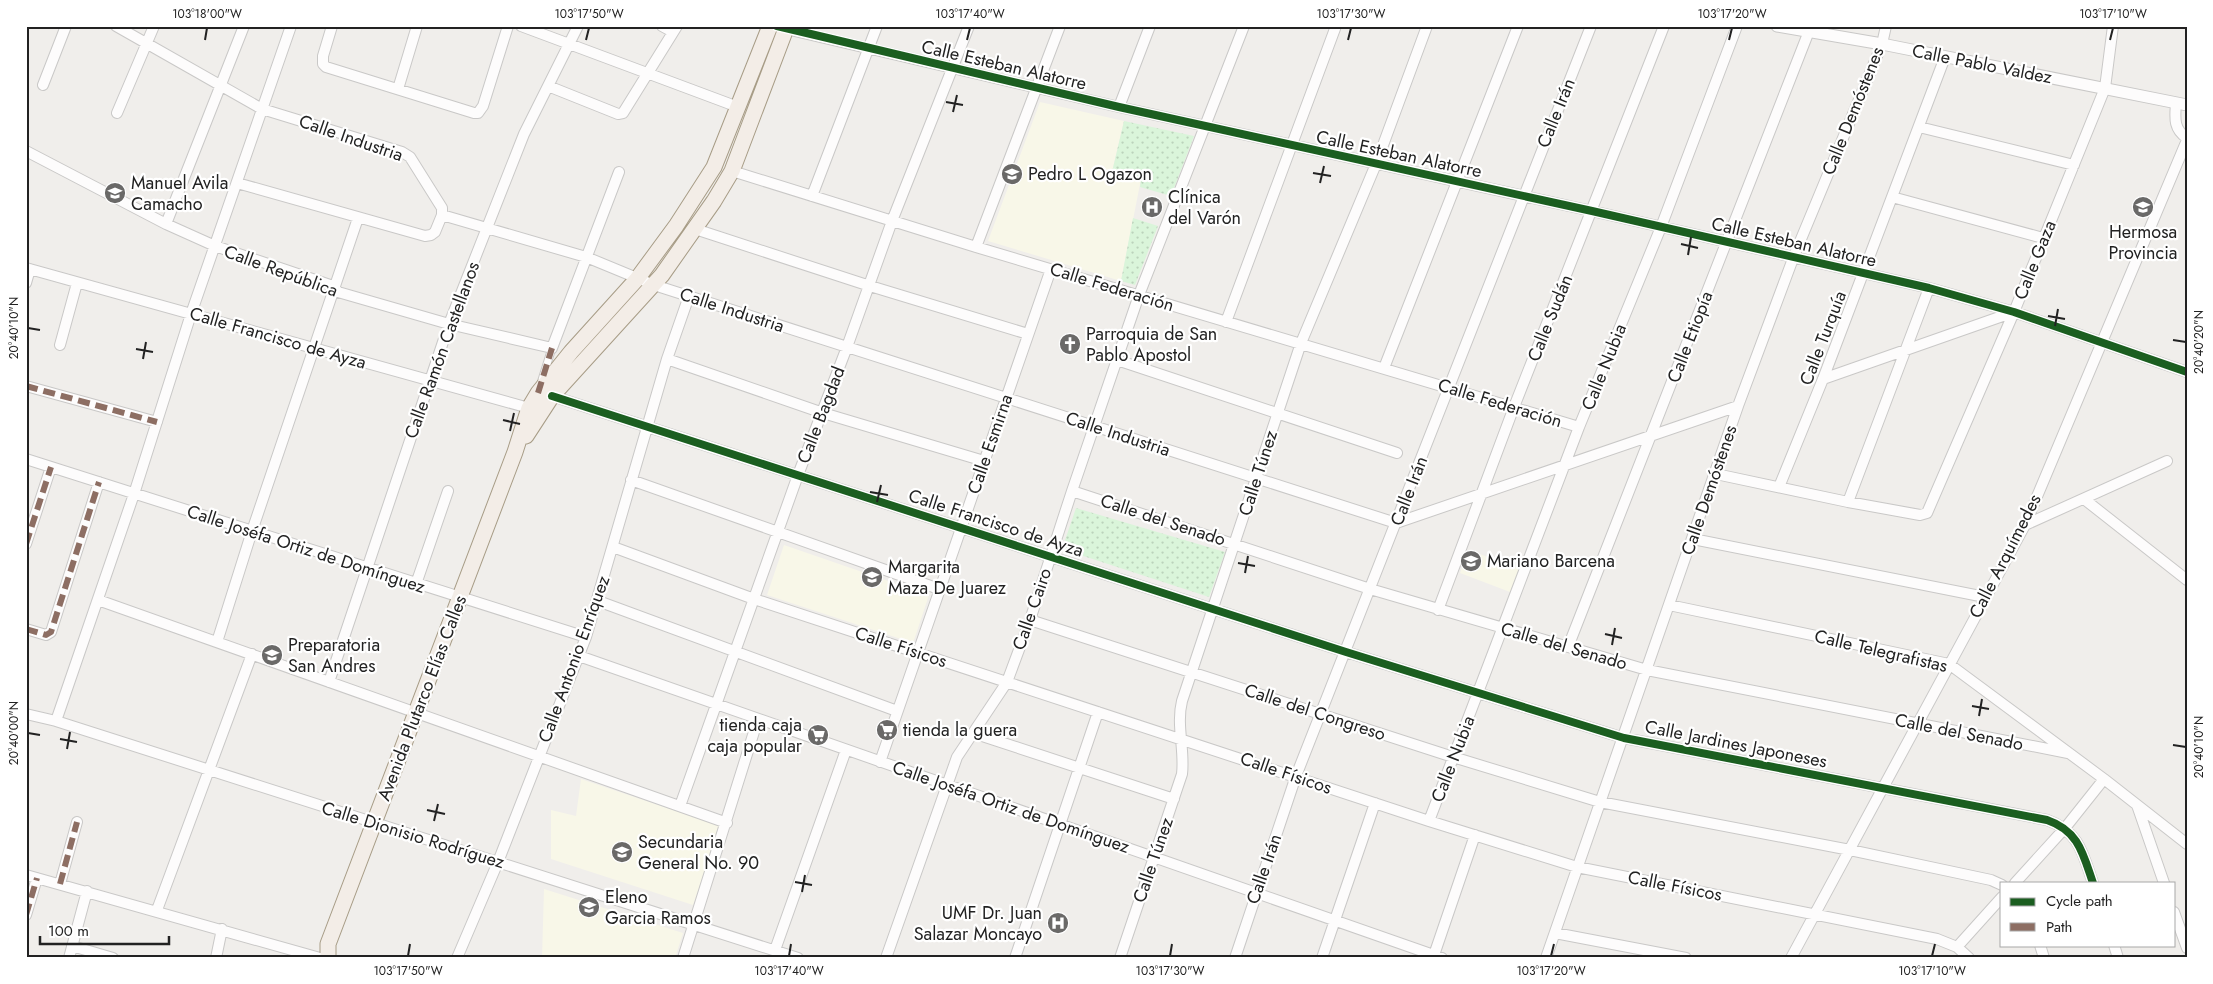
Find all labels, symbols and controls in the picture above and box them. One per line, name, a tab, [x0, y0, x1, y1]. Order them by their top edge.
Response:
text: 103°18'00"W	[172, 5, 242, 23]
text: 103°17'50"W	[554, 5, 624, 23]
text: 103°17'40"W	[935, 5, 1005, 23]
text: 103°17'30"W	[1317, 5, 1386, 23]
text: 103°17'20"W	[1697, 5, 1767, 23]
text: 103°17'10"W	[2079, 5, 2147, 23]
street label: Calle Esteban Alatorre	[919, 33, 1089, 97]
street label: Calle Pablo Valdez	[1910, 38, 2055, 90]
street label: Calle Demóstenes	[1815, 43, 1891, 179]
street label: Calle Irán	[1530, 74, 1582, 152]
street label: Calle Industria	[295, 108, 407, 168]
street label: Calle Esteban Alatorre	[1314, 124, 1484, 184]
place label: Pedro L Ogazon	[1028, 161, 1152, 187]
school or university icon: Pedro L Ogazon	[1000, 162, 1024, 186]
place label: Manuel Avila Camacho	[131, 170, 228, 217]
school or university icon: Manuel Avila Camacho	[103, 181, 127, 205]
place label: Clínica del Varón	[1168, 184, 1241, 231]
hospital icon: Clínica del Varón	[1140, 195, 1164, 219]
school or university icon: Hermosa Provincia	[2131, 195, 2155, 219]
street label: Calle Esteban Alatorre	[1709, 210, 1879, 274]
street label: Calle Gaza	[2007, 216, 2063, 304]
place label: Hermosa Provincia	[2109, 219, 2177, 266]
street label: Calle República	[220, 238, 342, 304]
street label: Calle Federación	[1047, 256, 1177, 318]
street label: Calle Ramón Castellanos	[398, 258, 486, 442]
street label: Calle Sudán	[1521, 271, 1579, 365]
street label: Calle Industria	[676, 281, 788, 339]
street label: Calle Etiopía	[1661, 287, 1719, 387]
street label: Calle Turquía	[1793, 287, 1853, 389]
text: 20°40'10"N	[5, 297, 23, 359]
street label: Calle Francisco de Ayza	[187, 300, 369, 376]
text: 20°40'20"N	[2190, 310, 2208, 374]
street label: Calle Nubia	[1575, 320, 1633, 414]
place label: Parroquia de San Pablo Apostol	[1086, 321, 1217, 368]
church icon: Parroquia de San Pablo Apostol	[1058, 332, 1082, 356]
street label: Calle Bagdad	[791, 363, 851, 467]
street label: Calle Federación	[1435, 372, 1565, 434]
street label: Calle Esmirna	[961, 391, 1019, 497]
street label: Calle Industria	[1062, 405, 1174, 463]
street label: Calle Demóstenes	[1675, 421, 1743, 559]
street label: Calle Túnez	[1232, 426, 1284, 519]
street label: Calle Irán	[1384, 452, 1434, 530]
street label: Calle Francisco de Ayza	[905, 482, 1087, 564]
street label: Calle del Senado	[1097, 487, 1229, 553]
street label: Calle Arquímedes	[1962, 489, 2048, 623]
street label: Calle Joséfa Ortiz de Domínguez	[184, 498, 429, 600]
place label: Mariano Barcena	[1487, 548, 1615, 574]
school or university icon: Mariano Barcena	[1459, 549, 1483, 573]
place label: Margarita Maza De Juarez	[888, 554, 1007, 601]
street label: Calle Cairo	[1006, 564, 1058, 654]
school or university icon: Margarita Maza De Juarez	[860, 565, 884, 589]
street label: Calle Antonio Enríquez	[532, 571, 617, 746]
street label: Avenida Plutarco Elías Calles	[371, 591, 473, 805]
street label: Calle del Senado	[1498, 616, 1630, 677]
street label: Calle Físicos	[852, 620, 950, 674]
street label: Calle Telegrafistas	[1812, 623, 1950, 679]
place label: Preparatoria San Andres	[288, 632, 380, 679]
school or university icon: Preparatoria San Andres	[260, 643, 284, 667]
street label: Calle del Congreso	[1241, 677, 1389, 747]
text: 20°40'00"N	[5, 701, 23, 765]
street label: Calle del Senado	[1893, 707, 2026, 757]
place label: tienda caja caja popular	[707, 712, 803, 759]
street label: Calle Nubia	[1425, 712, 1481, 806]
street label: Calle Jardines Japoneses	[1643, 714, 1829, 774]
text: 20°40'10"N	[2190, 716, 2208, 778]
place label: tienda la guera	[903, 717, 1017, 743]
supermarket icon: tienda la guera	[875, 718, 899, 742]
supermarket icon: tienda caja caja popular	[806, 723, 830, 747]
street label: Calle Físicos	[1237, 745, 1335, 801]
street label: Calle Joséfa Ortiz de Domínguez	[889, 754, 1134, 860]
street label: Calle Dionisio Rodríguez	[318, 795, 508, 875]
street label: Calle Túnez	[1126, 813, 1180, 906]
place label: Secundaria General No. 90	[638, 829, 759, 876]
street label: Calle Irán	[1240, 830, 1288, 908]
school or university icon: Secundaria General No. 90	[610, 840, 634, 864]
street label: Calle Físicos	[1626, 864, 1724, 908]
legend	[2000, 882, 2176, 946]
place label: Eleno Garcia Ramos	[605, 884, 711, 931]
text: Cycle path	[2046, 890, 2113, 912]
school or university icon: Eleno Garcia Ramos	[577, 895, 601, 919]
place label: UMF Dr. Juan Salazar Moncayo	[914, 900, 1042, 947]
hospital icon: UMF Dr. Juan Salazar Moncayo	[1046, 911, 1070, 935]
scale bar	[40, 914, 169, 946]
text: Path	[2046, 916, 2072, 938]
text: 100 m	[48, 920, 89, 942]
text: 103°17'50"W	[373, 962, 443, 980]
text: 103°17'40"W	[754, 962, 824, 980]
text: 103°17'30"W	[1136, 962, 1205, 980]
text: 103°17'20"W	[1516, 962, 1586, 980]
text: 103°17'10"W	[1898, 962, 1966, 980]

